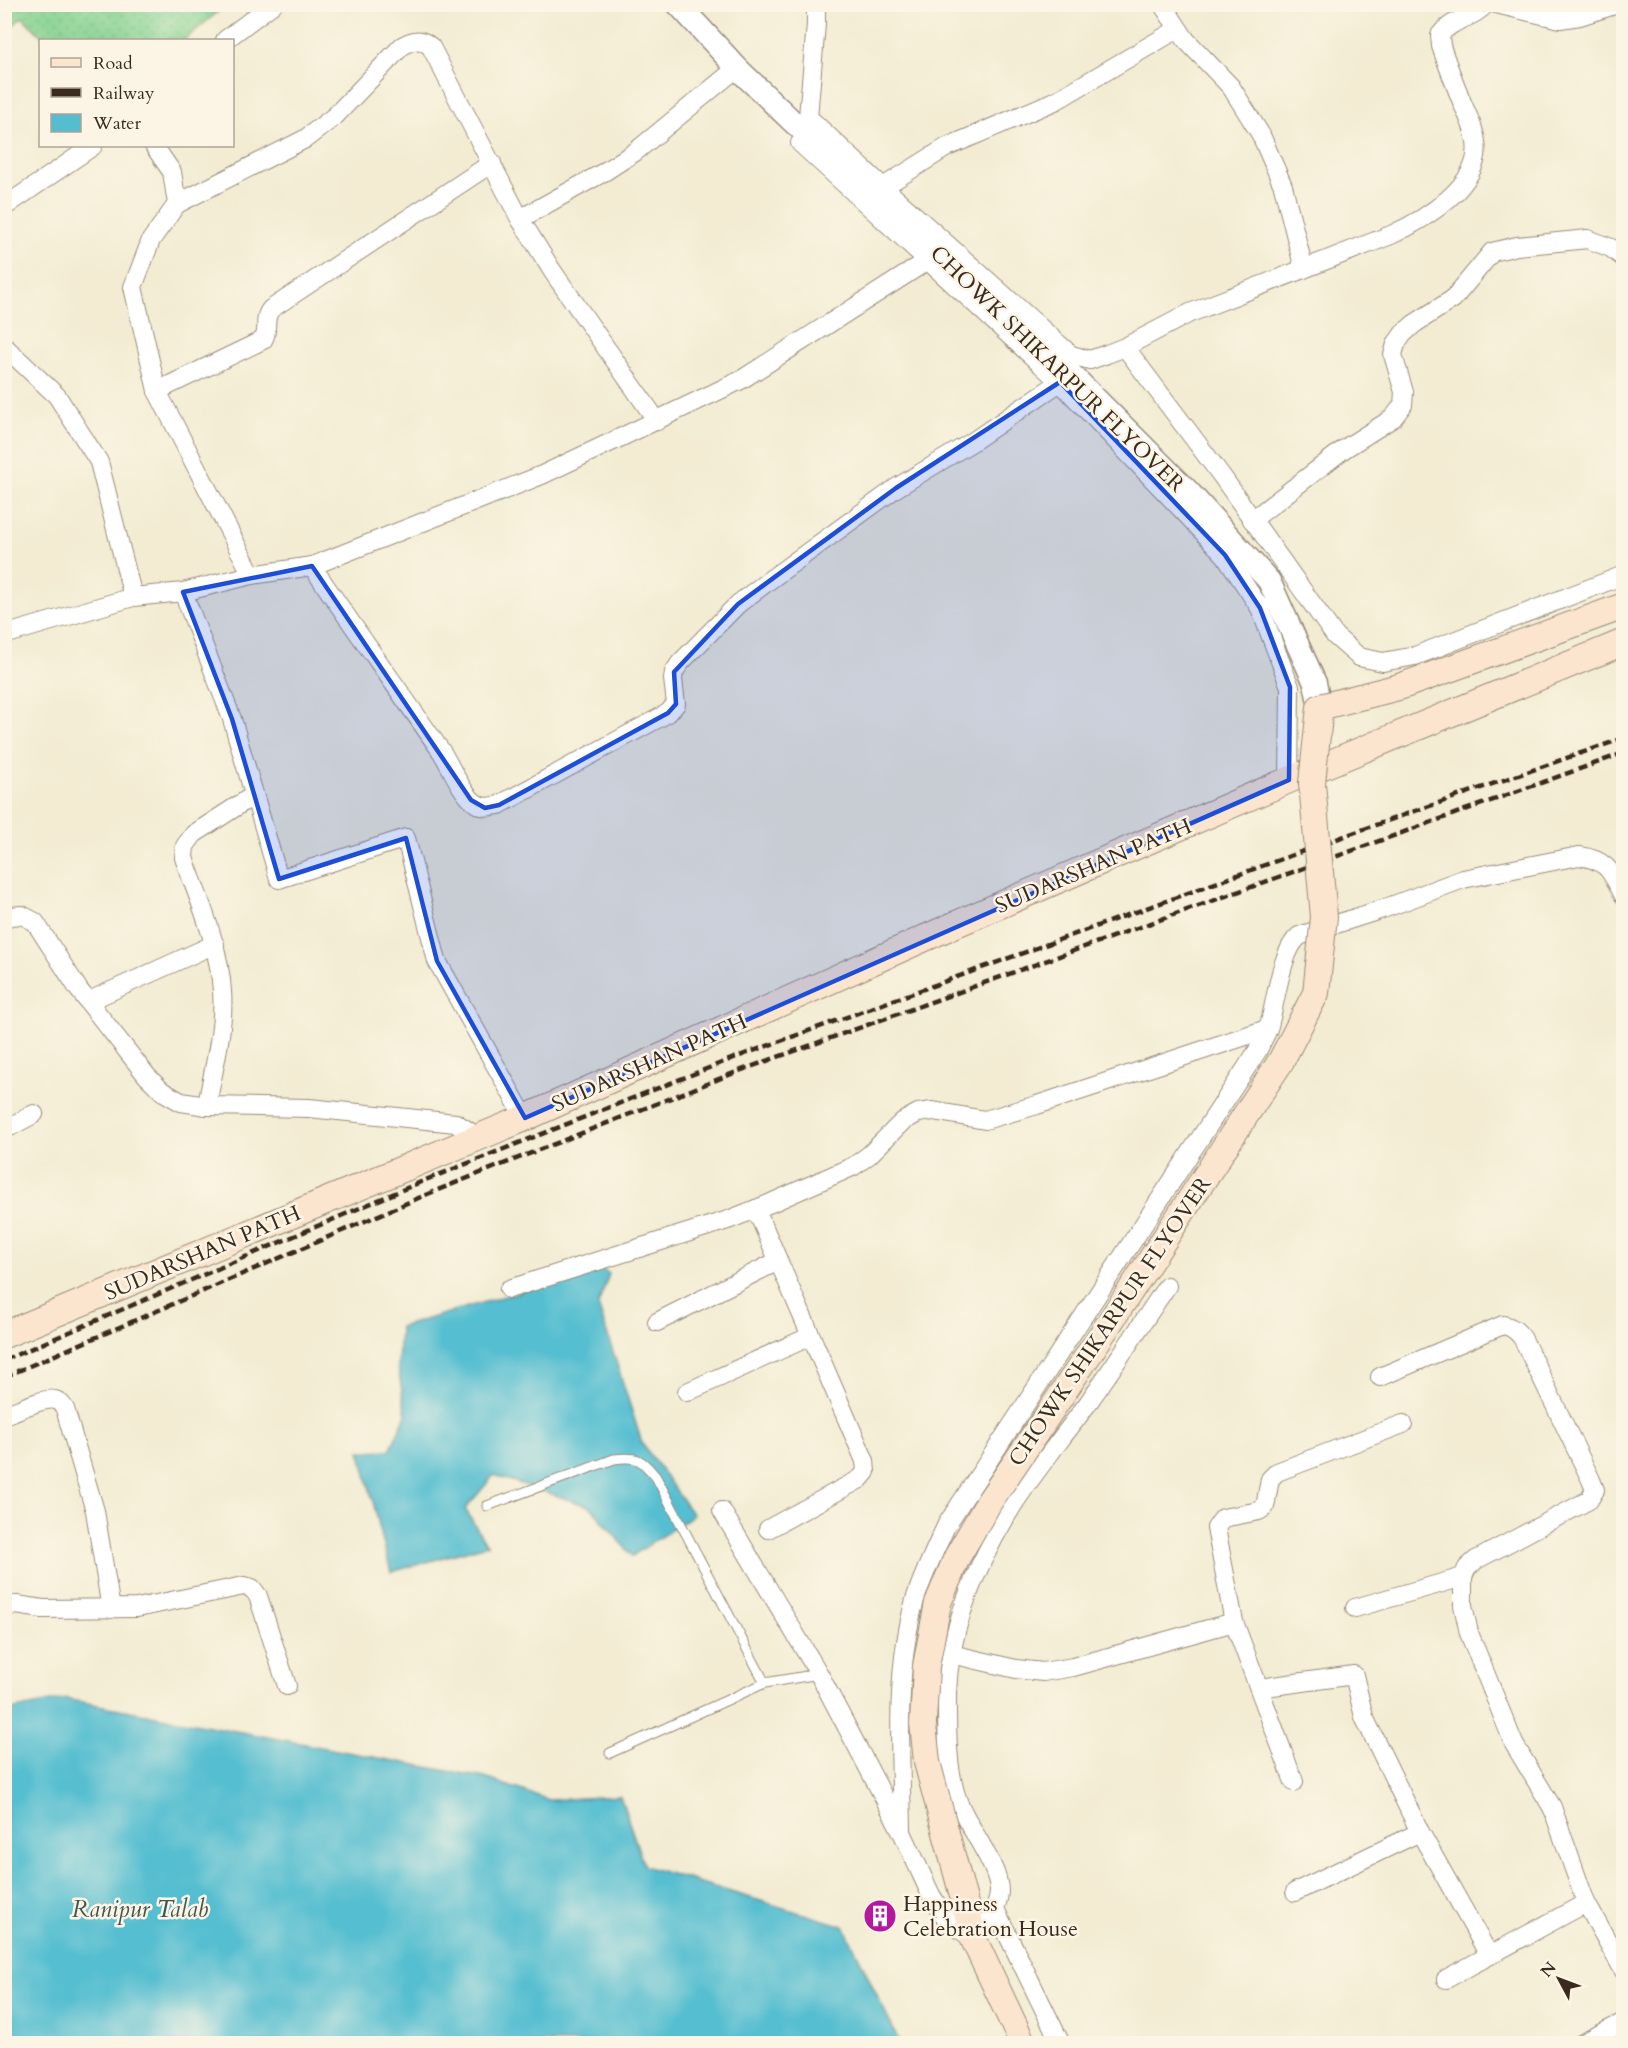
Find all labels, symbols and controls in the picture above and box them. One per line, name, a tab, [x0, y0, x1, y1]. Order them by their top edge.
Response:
legend	[39, 39, 234, 147]
text: Road	[93, 51, 133, 76]
text: Railway	[93, 81, 155, 106]
text: Water	[92, 111, 142, 136]
street label: CHOWK SHIKARPUR FLYOVER	[923, 239, 1192, 499]
street label: SUDARSHAN PATH	[991, 811, 1196, 921]
street label: SUDARSHAN PATH	[547, 1006, 752, 1119]
street label: CHOWK SHIKARPUR FLYOVER	[1001, 1170, 1219, 1472]
street label: SUDARSHAN PATH	[100, 1198, 305, 1308]
place label: Happiness Celebration House	[903, 1889, 1078, 1944]
water label: Ranipur Talab	[72, 1893, 209, 1926]
building icon: Happiness Celebration House	[862, 1898, 898, 1934]
north arrow	[1529, 1949, 1589, 2009]
text: N	[1536, 1957, 1561, 1982]

